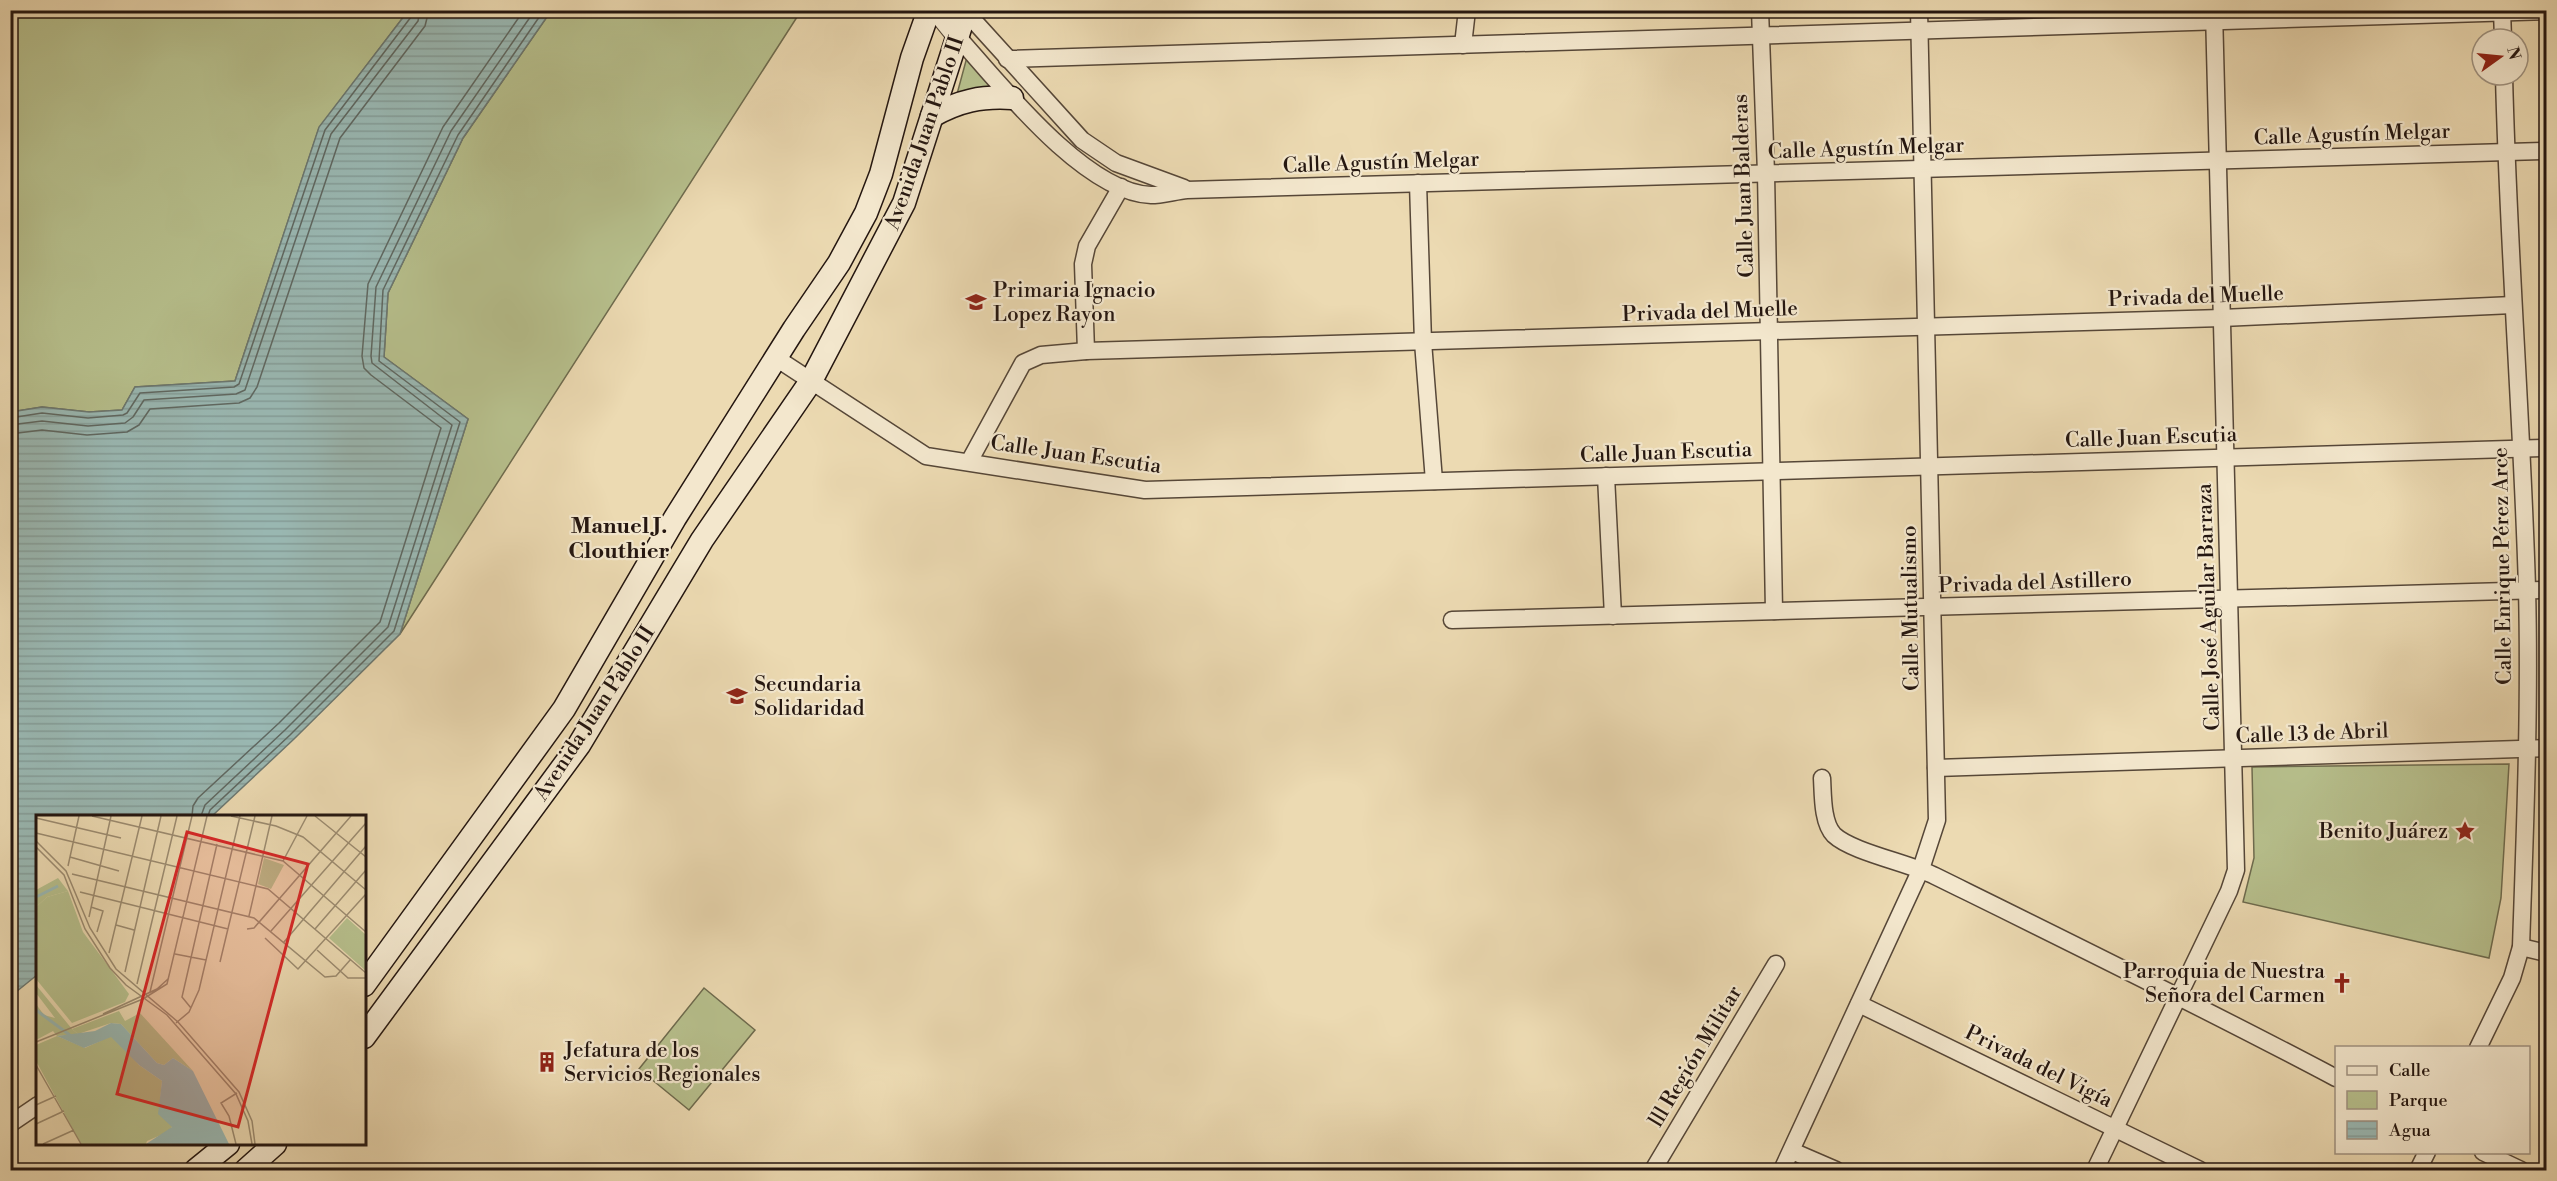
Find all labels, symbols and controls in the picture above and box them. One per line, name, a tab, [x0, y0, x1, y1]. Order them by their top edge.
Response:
north arrow	[2470, 27, 2530, 87]
street label: Avenida Juan Pablo II	[879, 33, 970, 234]
text: N	[2502, 45, 2525, 62]
street label: Calle Juan Balderas	[1728, 94, 1760, 278]
street label: Calle Agustín Melgar	[2253, 119, 2451, 151]
street label: Calle Agustín Melgar	[1767, 133, 1965, 165]
street label: Calle Agustín Melgar	[1282, 147, 1480, 179]
place label: Primaria Ignacio Lopez Rayon	[993, 278, 1156, 328]
street label: Privada del Muelle	[2108, 281, 2284, 313]
school or university icon: Primaria Ignacio Lopez Rayon	[964, 290, 988, 314]
street label: Privada del Muelle	[1622, 296, 1798, 328]
street label: Calle Juan Escutia	[2065, 422, 2238, 454]
street label: Calle Juan Escutia	[989, 430, 1163, 480]
street label: Calle Juan Escutia	[1580, 437, 1753, 469]
street label: Calle Enrique Pérez Arce	[2488, 447, 2518, 685]
street label: Calle José Aguilar Barraza	[2192, 482, 2226, 731]
district label: Manuel J. Clouthier	[568, 513, 670, 565]
street label: Calle Mutualismo	[1897, 525, 1925, 691]
street label: Privada del Astillero	[1938, 567, 2132, 599]
street label: Avenida Juan Pablo II	[528, 621, 661, 807]
place label: Secundaria Solidaridad	[754, 672, 865, 722]
school or university icon: Secundaria Solidaridad	[725, 684, 749, 708]
street label: Calle 13 de Abril	[2235, 718, 2389, 750]
inset map	[36, 815, 366, 1145]
place label: Benito Juárez	[2318, 819, 2448, 845]
place icon: Benito Juárez	[2453, 819, 2477, 843]
place label: Parroquia de Nuestra Señora del Carmen	[2123, 959, 2325, 1009]
church icon: Parroquia de Nuestra Señora del Carmen	[2330, 971, 2354, 995]
street label: lll Región Militar	[1643, 981, 1748, 1132]
street label: Privada del Vigía	[1961, 1020, 2117, 1114]
place label: Jefatura de los Servicios Regionales	[563, 1038, 761, 1088]
legend	[2335, 1046, 2530, 1154]
building icon: Jefatura de los Servicios Regionales	[535, 1050, 559, 1074]
text: Calle	[2389, 1059, 2430, 1082]
text: Parque	[2389, 1089, 2448, 1112]
text: Agua	[2388, 1119, 2431, 1142]

